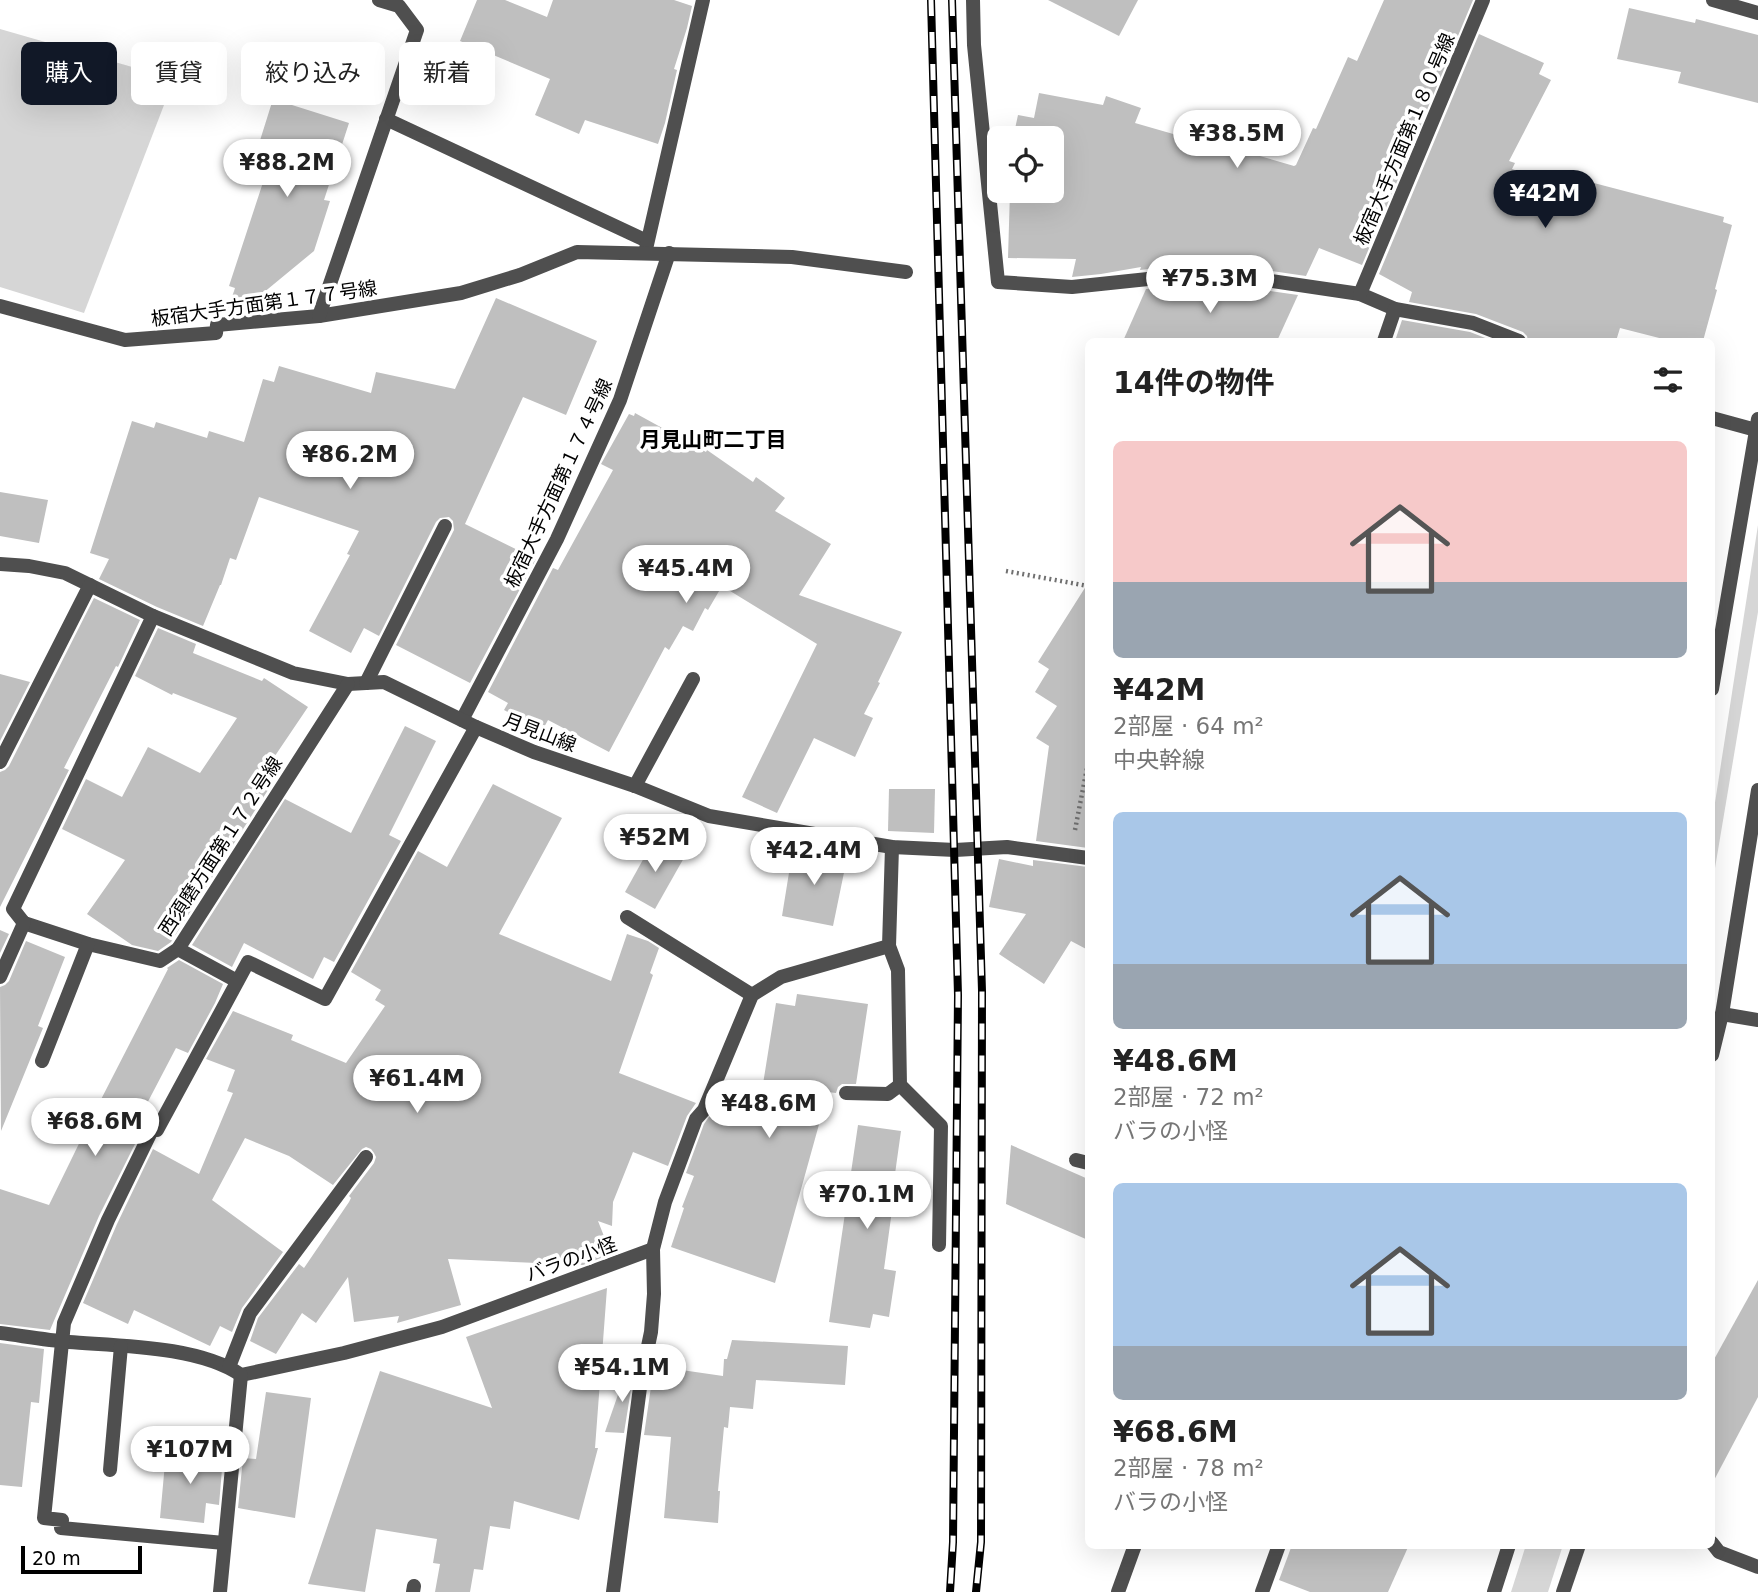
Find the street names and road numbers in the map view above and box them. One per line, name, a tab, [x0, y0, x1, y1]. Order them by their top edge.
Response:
street label: 板宿大手方面第１８０号線	[1349, 30, 1459, 248]
street label: 板宿大手方面第１７７号線	[150, 276, 378, 330]
street label: 板宿大手方面第１７４号線	[500, 375, 616, 591]
street label: 月見山線	[501, 708, 579, 756]
street label: 西須磨方面第１７２号線	[154, 752, 286, 940]
street label: バラの小怪	[523, 1232, 619, 1286]

